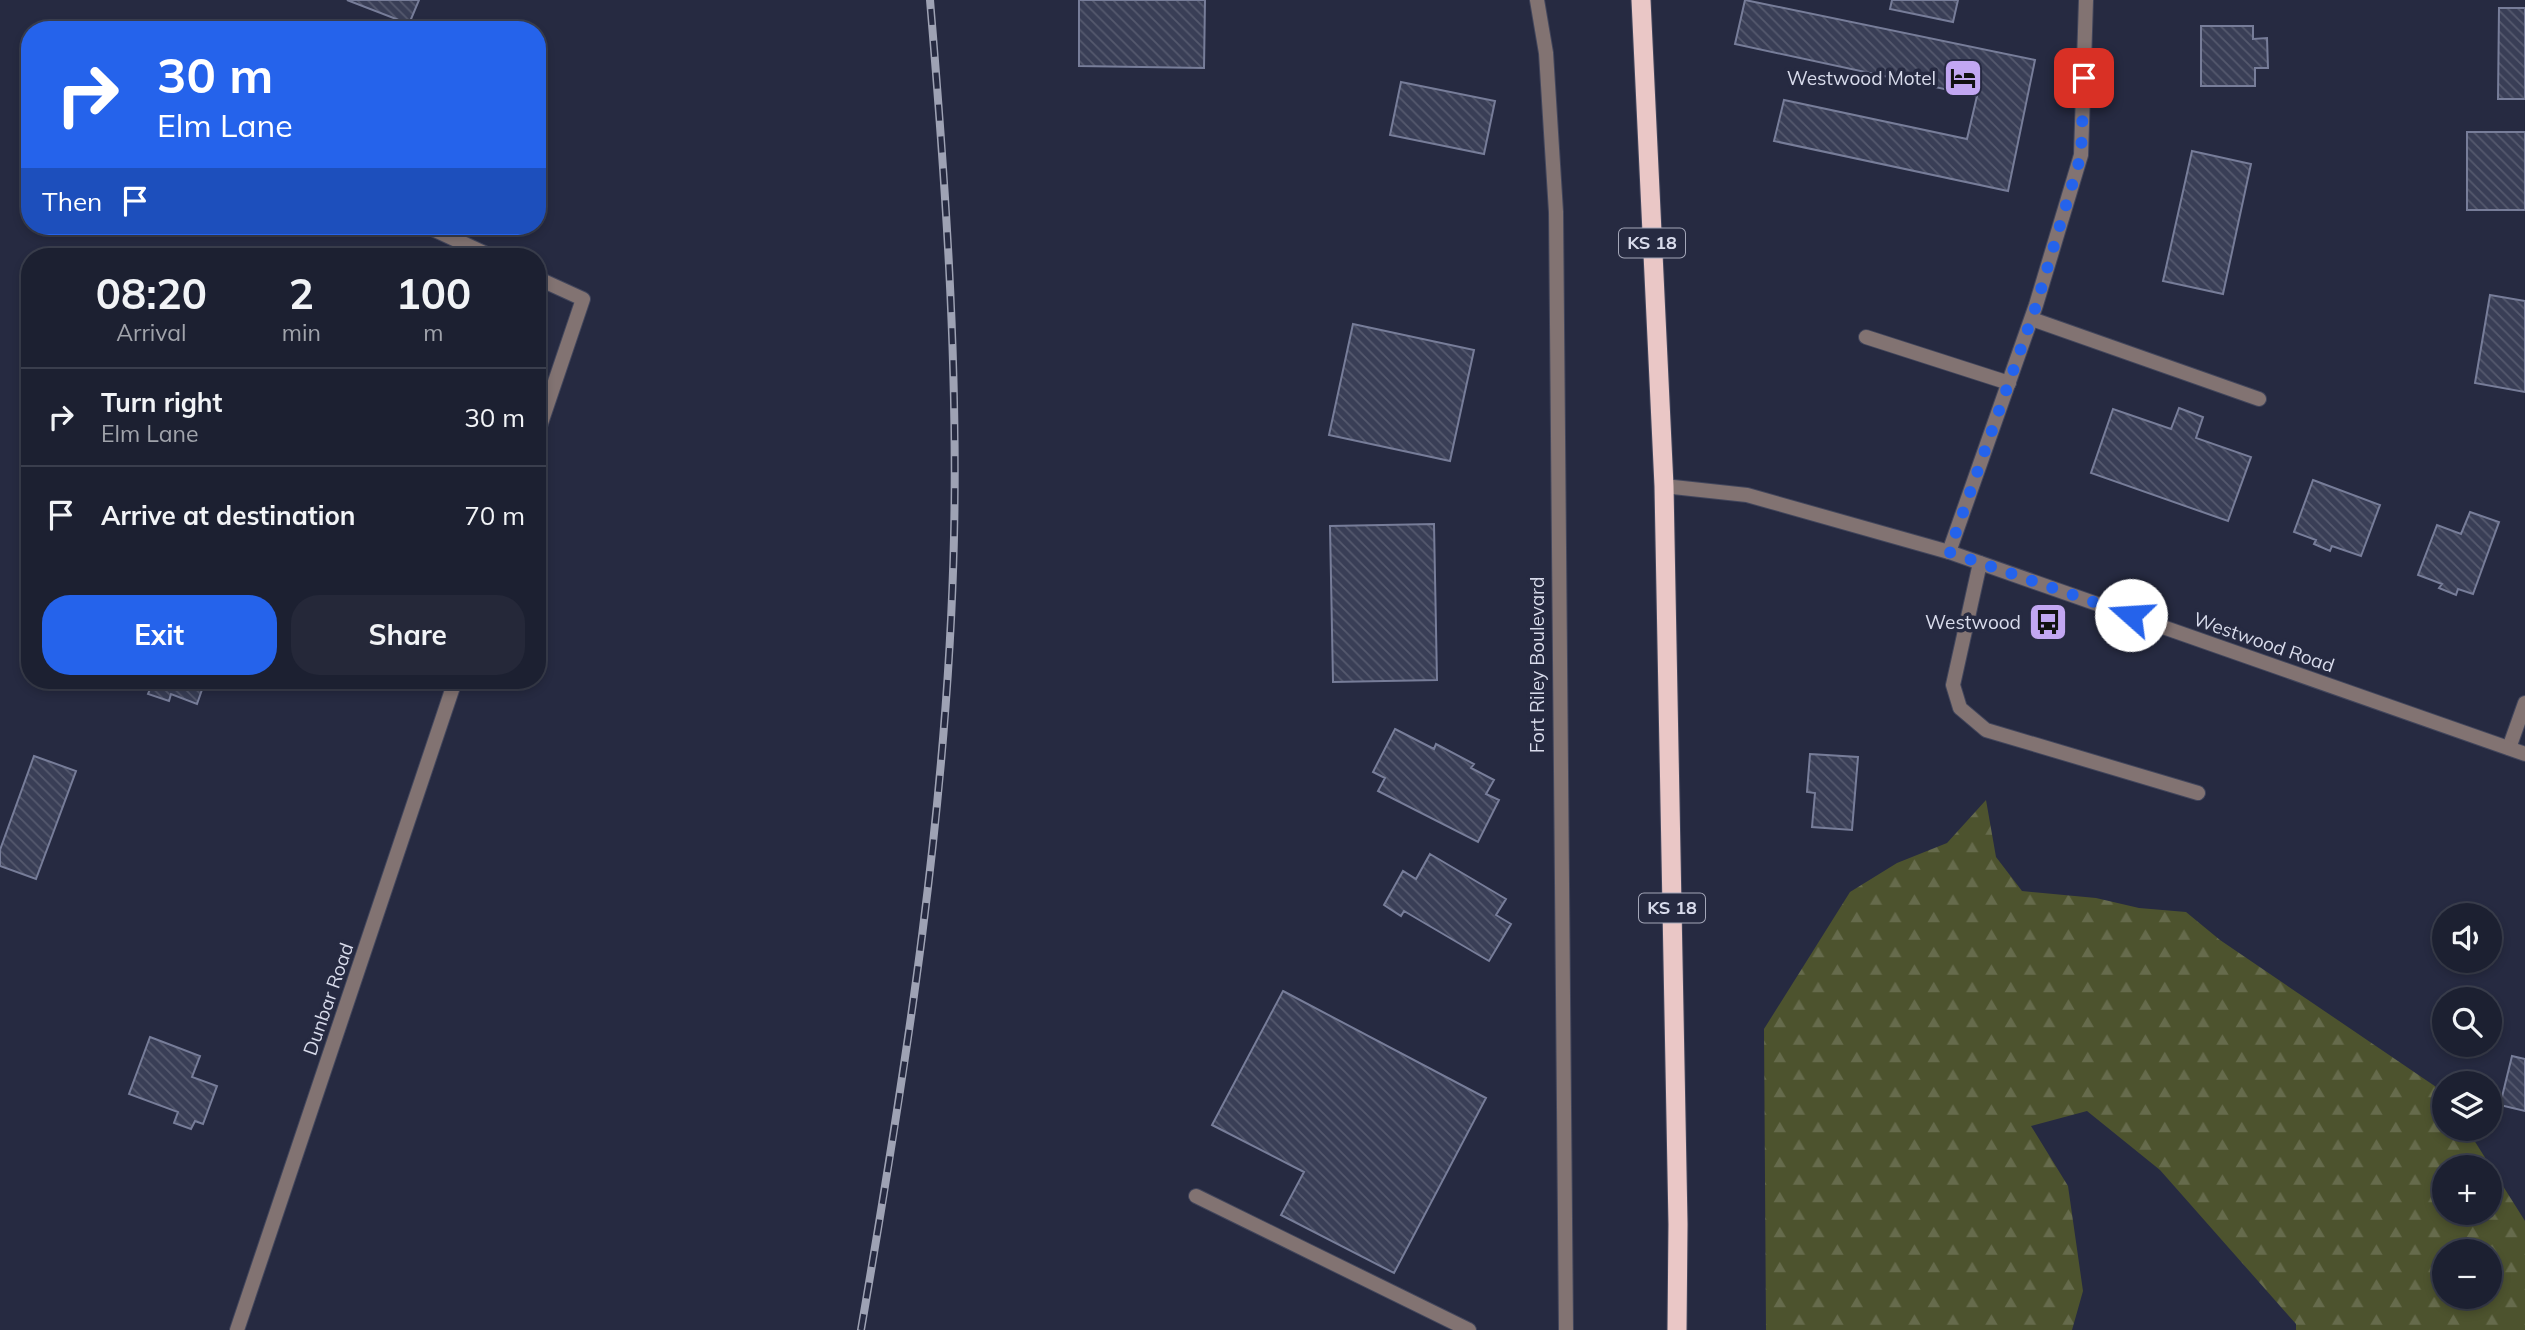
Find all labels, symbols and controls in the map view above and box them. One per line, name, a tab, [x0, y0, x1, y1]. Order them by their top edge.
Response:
text: 30 m	[157, 44, 273, 105]
pin	[2054, 48, 2114, 108]
icon: right	[42, 49, 133, 140]
hotel icon: Westwood Motel	[1942, 57, 1984, 99]
icon: arrive	[2065, 59, 2103, 97]
place label: Westwood Motel	[1787, 66, 1936, 90]
text: Elm Lane	[157, 105, 293, 145]
icon: arrive	[116, 182, 154, 220]
text: Then	[42, 185, 102, 218]
road number: KS 18	[1619, 229, 1685, 258]
text: 08:20	[96, 267, 207, 320]
text: 2	[289, 267, 314, 320]
text: 100	[396, 267, 471, 320]
text: Arrival	[116, 318, 187, 347]
text: min	[282, 318, 321, 347]
text: m	[423, 318, 444, 347]
text: Turn right	[101, 386, 222, 419]
icon: right	[42, 398, 80, 436]
text: 30 m	[464, 401, 525, 434]
text: Elm Lane	[101, 419, 199, 448]
icon: arrive	[42, 496, 80, 534]
text: Arrive at destination	[101, 499, 356, 532]
text: 70 m	[464, 499, 525, 532]
street label: Fort Riley Boulevard	[1525, 577, 1549, 753]
position arrow	[2094, 578, 2168, 652]
button: Exit	[42, 595, 277, 675]
button: Share	[291, 595, 525, 675]
bus stop icon: Westwood	[2027, 601, 2069, 643]
street label: Westwood Road	[2190, 607, 2338, 677]
place label: Westwood	[1925, 610, 2021, 634]
road number: KS 18	[1639, 894, 1705, 923]
map controls	[2432, 903, 2502, 1309]
button: sound	[2432, 903, 2502, 973]
street label: Dunbar Road	[298, 940, 358, 1058]
button: search	[2432, 987, 2502, 1057]
button: layers	[2432, 1071, 2502, 1141]
button: +	[2432, 1155, 2502, 1225]
button: −	[2432, 1239, 2502, 1309]

